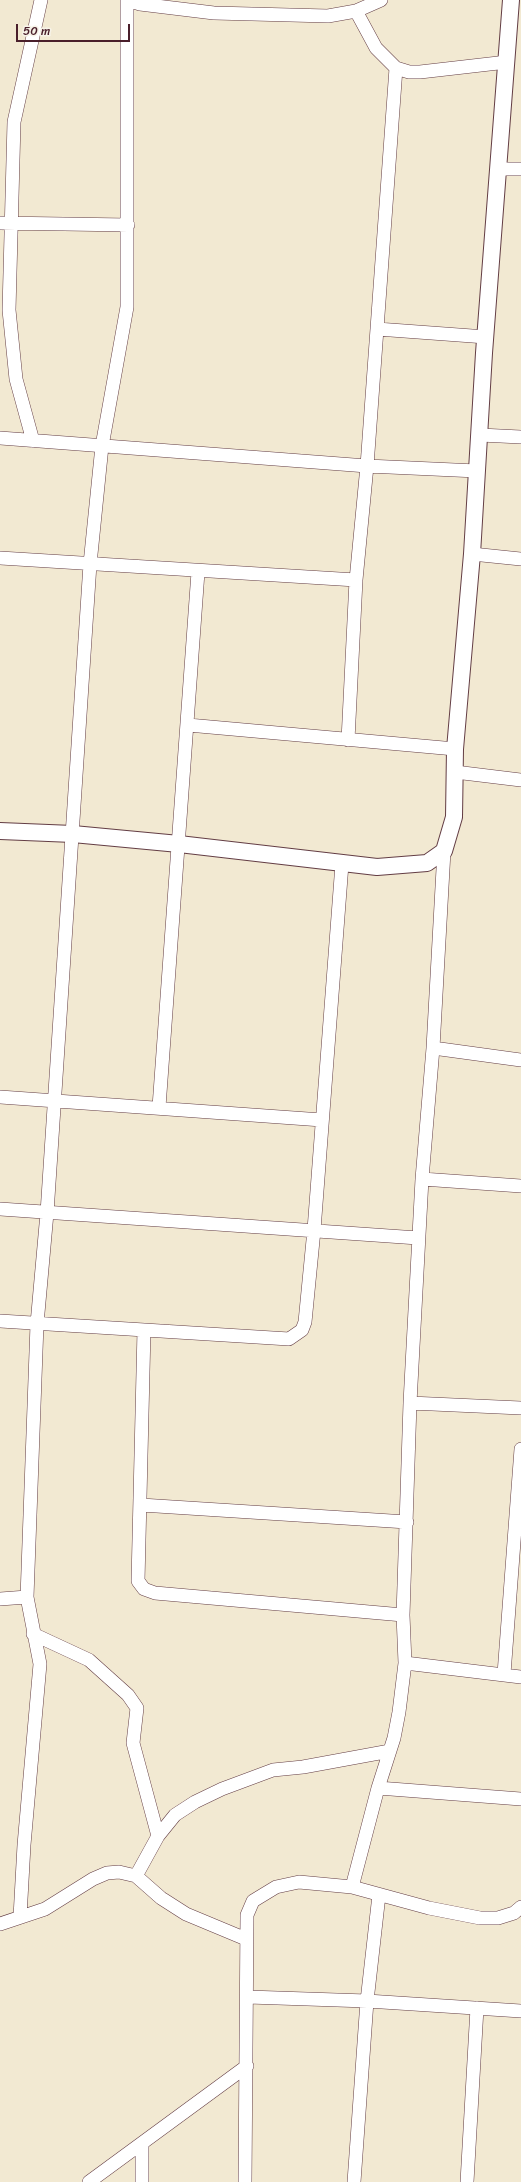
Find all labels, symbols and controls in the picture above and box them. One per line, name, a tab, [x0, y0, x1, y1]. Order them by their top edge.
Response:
scale bar	[18, 16, 132, 42]
text: 50 m	[23, 20, 50, 42]

